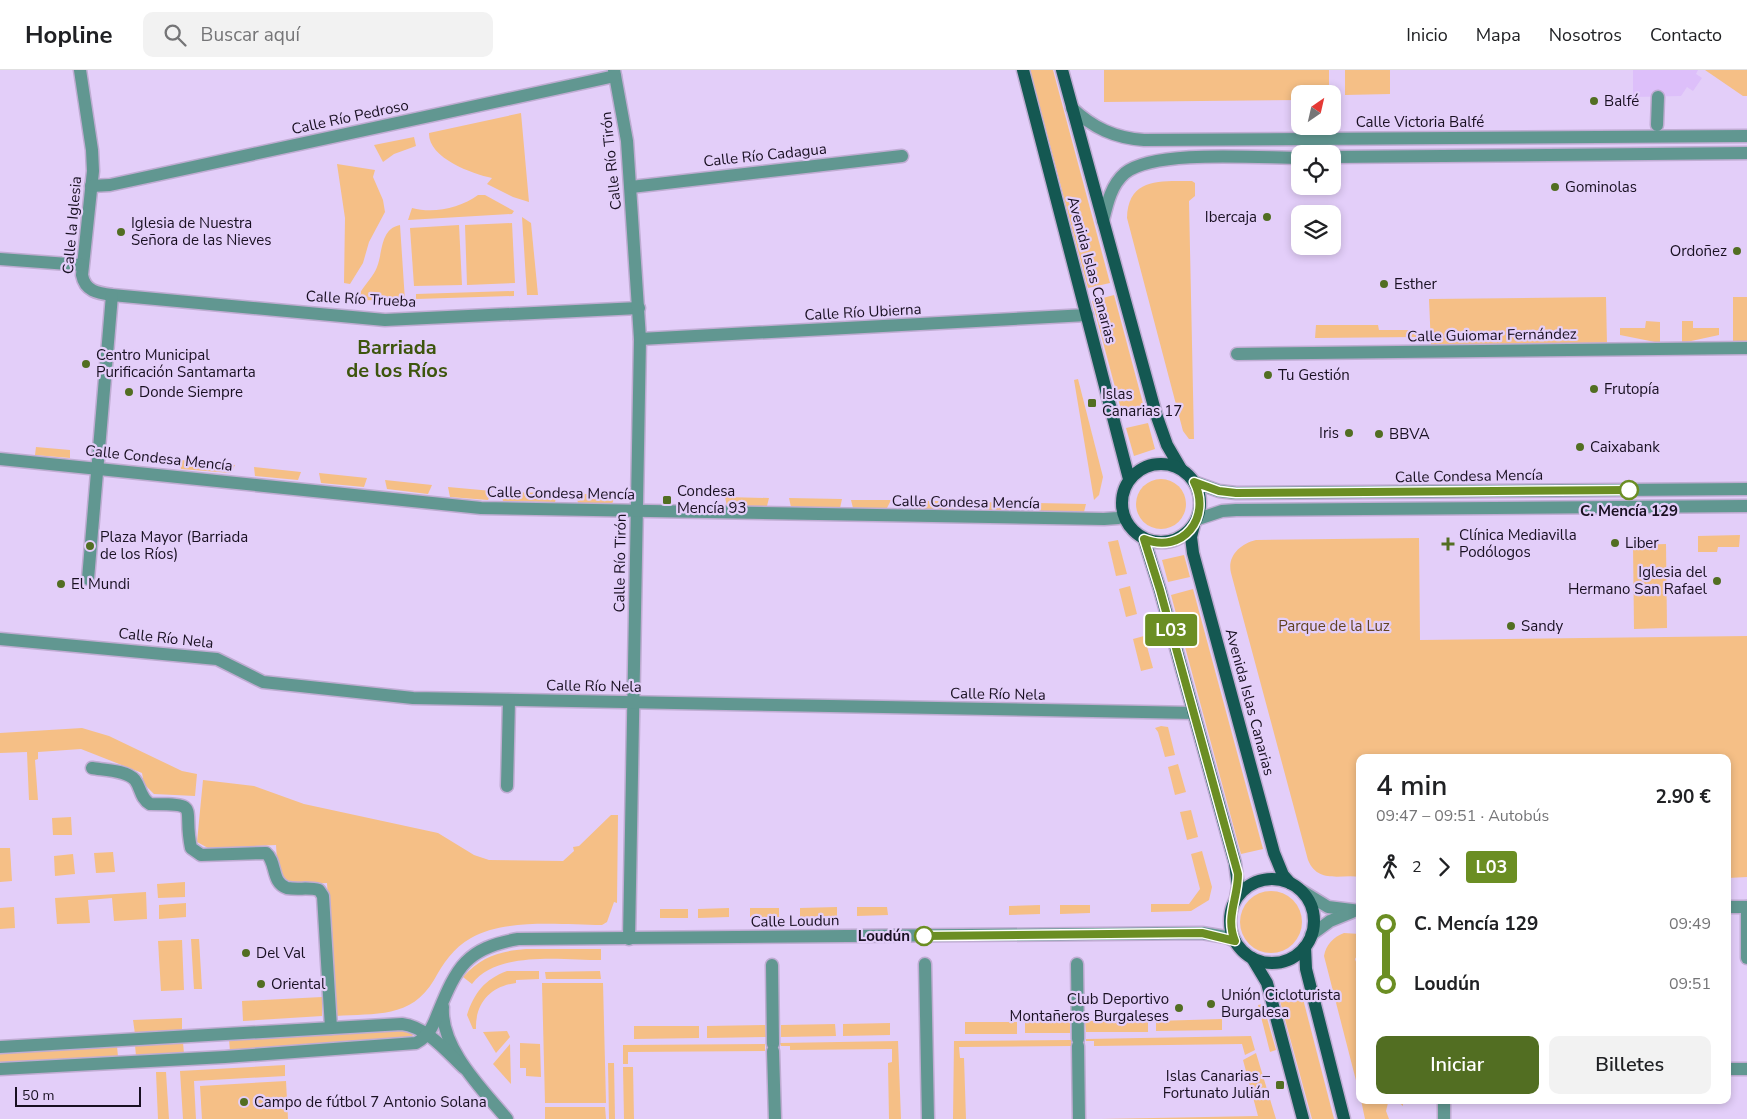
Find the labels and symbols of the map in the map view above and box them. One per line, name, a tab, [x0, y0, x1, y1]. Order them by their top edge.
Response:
north arrow	[1291, 85, 1341, 135]
place label: Balfé	[1604, 91, 1639, 111]
street label: Calle Río Pedroso	[290, 95, 410, 139]
marker: Balfé	[1588, 95, 1600, 107]
street label: Calle Río Tirón	[596, 111, 626, 211]
street label: Calle Victoria Balfé	[1356, 112, 1484, 132]
street label: Calle Río Cadagua	[702, 139, 828, 171]
street label: Calle la Iglesia	[58, 175, 86, 275]
place label: Gominolas	[1565, 177, 1637, 197]
marker: Gominolas	[1549, 181, 1561, 193]
street label: Avenida Islas Canarias	[1063, 194, 1121, 346]
place label: Ibercaja	[1205, 207, 1257, 227]
marker: Ibercaja	[1261, 211, 1273, 223]
place label: Iglesia de Nuestra Señora de las Nieves	[131, 213, 271, 250]
marker: Iglesia de Nuestra Señora de las Nieves	[115, 226, 127, 238]
place label: Ordoñez	[1670, 241, 1727, 261]
marker: Ordoñez	[1731, 245, 1743, 257]
place label: Esther	[1394, 274, 1438, 294]
marker: Esther	[1378, 278, 1390, 290]
street label: Calle Río Trueba	[305, 286, 417, 312]
street label: Calle Río Ubierna	[804, 299, 922, 325]
street label: Calle Guiomar Fernández	[1407, 324, 1577, 346]
district label: Barriada de los Ríos	[346, 334, 448, 384]
place label: Centro Municipal Purificación Santamarta	[96, 345, 256, 382]
marker: Centro Municipal Purificación Santamarta	[80, 358, 92, 370]
place label: Tu Gestión	[1278, 365, 1350, 385]
marker: Tu Gestión	[1262, 369, 1274, 381]
place label: Frutopía	[1604, 379, 1660, 399]
place label: Donde Siempre	[139, 382, 243, 402]
marker: Frutopía	[1588, 383, 1600, 395]
place label: Islas Canarias 17	[1102, 384, 1182, 421]
marker: Donde Siempre	[123, 386, 135, 398]
marker: Islas Canarias 17	[1086, 397, 1098, 409]
place label: Iris	[1319, 423, 1339, 443]
place label: BBVA	[1389, 424, 1430, 444]
marker: Iris	[1343, 427, 1355, 439]
marker: BBVA	[1373, 428, 1385, 440]
place label: Caixabank	[1590, 437, 1660, 457]
street label: Calle Condesa Mencía	[84, 440, 234, 476]
marker: Caixabank	[1574, 441, 1586, 453]
street label: Calle Condesa Mencía	[1395, 465, 1543, 487]
marker: C. Mencía 129	[1619, 480, 1639, 500]
place label: Condesa Mencía 93	[677, 481, 747, 518]
street label: Calle Condesa Mencía	[487, 482, 635, 504]
street label: Calle Condesa Mencía	[892, 491, 1040, 513]
marker: Condesa Mencía 93	[661, 494, 673, 506]
place label: C. Mencía 129	[1580, 501, 1678, 521]
street label: Calle Río Tirón	[609, 513, 631, 613]
place label: Clínica Mediavilla Podólogos	[1459, 525, 1577, 562]
place label: Plaza Mayor (Barriada de los Ríos)	[100, 527, 248, 564]
place label: Liber	[1625, 533, 1659, 553]
marker: Clínica Mediavilla Podólogos	[1441, 537, 1455, 551]
marker: Liber	[1609, 537, 1621, 549]
marker: Plaza Mayor (Barriada de los Ríos)	[84, 540, 96, 552]
place label: Iglesia del Hermano San Rafael	[1568, 562, 1708, 599]
place label: El Mundi	[71, 574, 130, 594]
marker: Iglesia del Hermano San Rafael	[1711, 575, 1723, 587]
marker: El Mundi	[55, 578, 67, 590]
line badge: L03	[1142, 614, 1200, 646]
park label: Parque de la Luz	[1278, 616, 1390, 636]
place label: Sandy	[1521, 616, 1563, 636]
marker: Sandy	[1505, 620, 1517, 632]
street label: Calle Río Nela	[117, 623, 215, 653]
street label: Avenida Islas Canarias	[1221, 626, 1279, 778]
street label: Calle Río Nela	[546, 675, 642, 697]
street label: Calle Río Nela	[950, 683, 1046, 705]
street label: Calle Loudun	[750, 910, 840, 932]
place label: Loudún	[858, 926, 910, 946]
marker: Loudún	[914, 926, 934, 946]
place label: Del Val	[256, 943, 306, 963]
marker: Del Val	[240, 947, 252, 959]
place label: Oriental	[271, 974, 326, 994]
marker: Oriental	[255, 978, 267, 990]
place label: Unión Cicloturista Burgalesa	[1221, 985, 1341, 1022]
place label: Club Deportivo Montañeros Burgaleses	[1010, 989, 1169, 1026]
marker: Unión Cicloturista Burgalesa	[1205, 998, 1217, 1010]
marker: Club Deportivo Montañeros Burgaleses	[1173, 1002, 1185, 1014]
place label: Islas Canarias – Fortunato Julián	[1163, 1066, 1270, 1103]
marker: Islas Canarias – Fortunato Julián	[1274, 1079, 1286, 1091]
scale bar	[15, 1084, 141, 1107]
place label: Campo de fútbol 7 Antonio Solana	[254, 1092, 487, 1112]
marker: Campo de fútbol 7 Antonio Solana	[238, 1096, 250, 1108]

